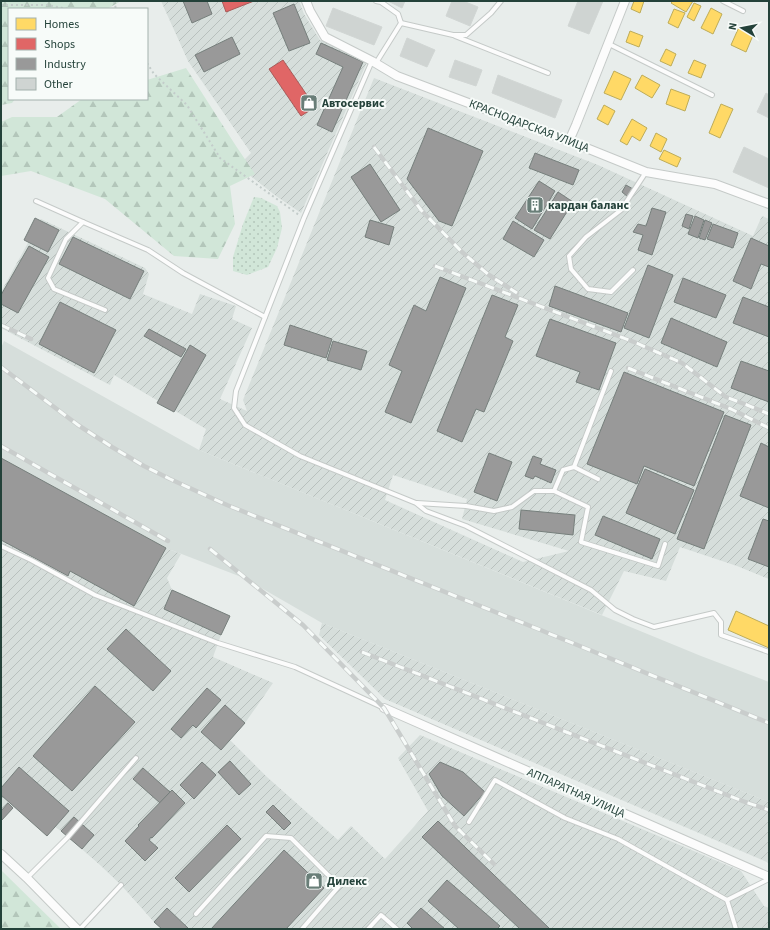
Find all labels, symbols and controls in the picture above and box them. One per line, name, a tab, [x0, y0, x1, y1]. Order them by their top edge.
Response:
legend	[8, 8, 148, 100]
north arrow	[722, 8, 762, 48]
text: Homes	[44, 16, 79, 33]
text: N	[725, 21, 741, 31]
text: Shops	[44, 36, 75, 53]
text: Industry	[44, 56, 86, 73]
text: Other	[44, 76, 74, 93]
shop icon: Автосервис	[299, 93, 319, 113]
place label: Автосервис	[321, 95, 385, 112]
street label: КРАСНОДАРСКАЯ УЛИЦА	[466, 95, 592, 157]
building icon: кардан баланс	[525, 195, 545, 215]
place label: кардан баланс	[548, 197, 630, 214]
street label: АППАРАТНАЯ УЛИЦА	[524, 764, 628, 822]
shop icon: Дилекс	[304, 871, 324, 891]
place label: Дилекс	[327, 873, 368, 890]

